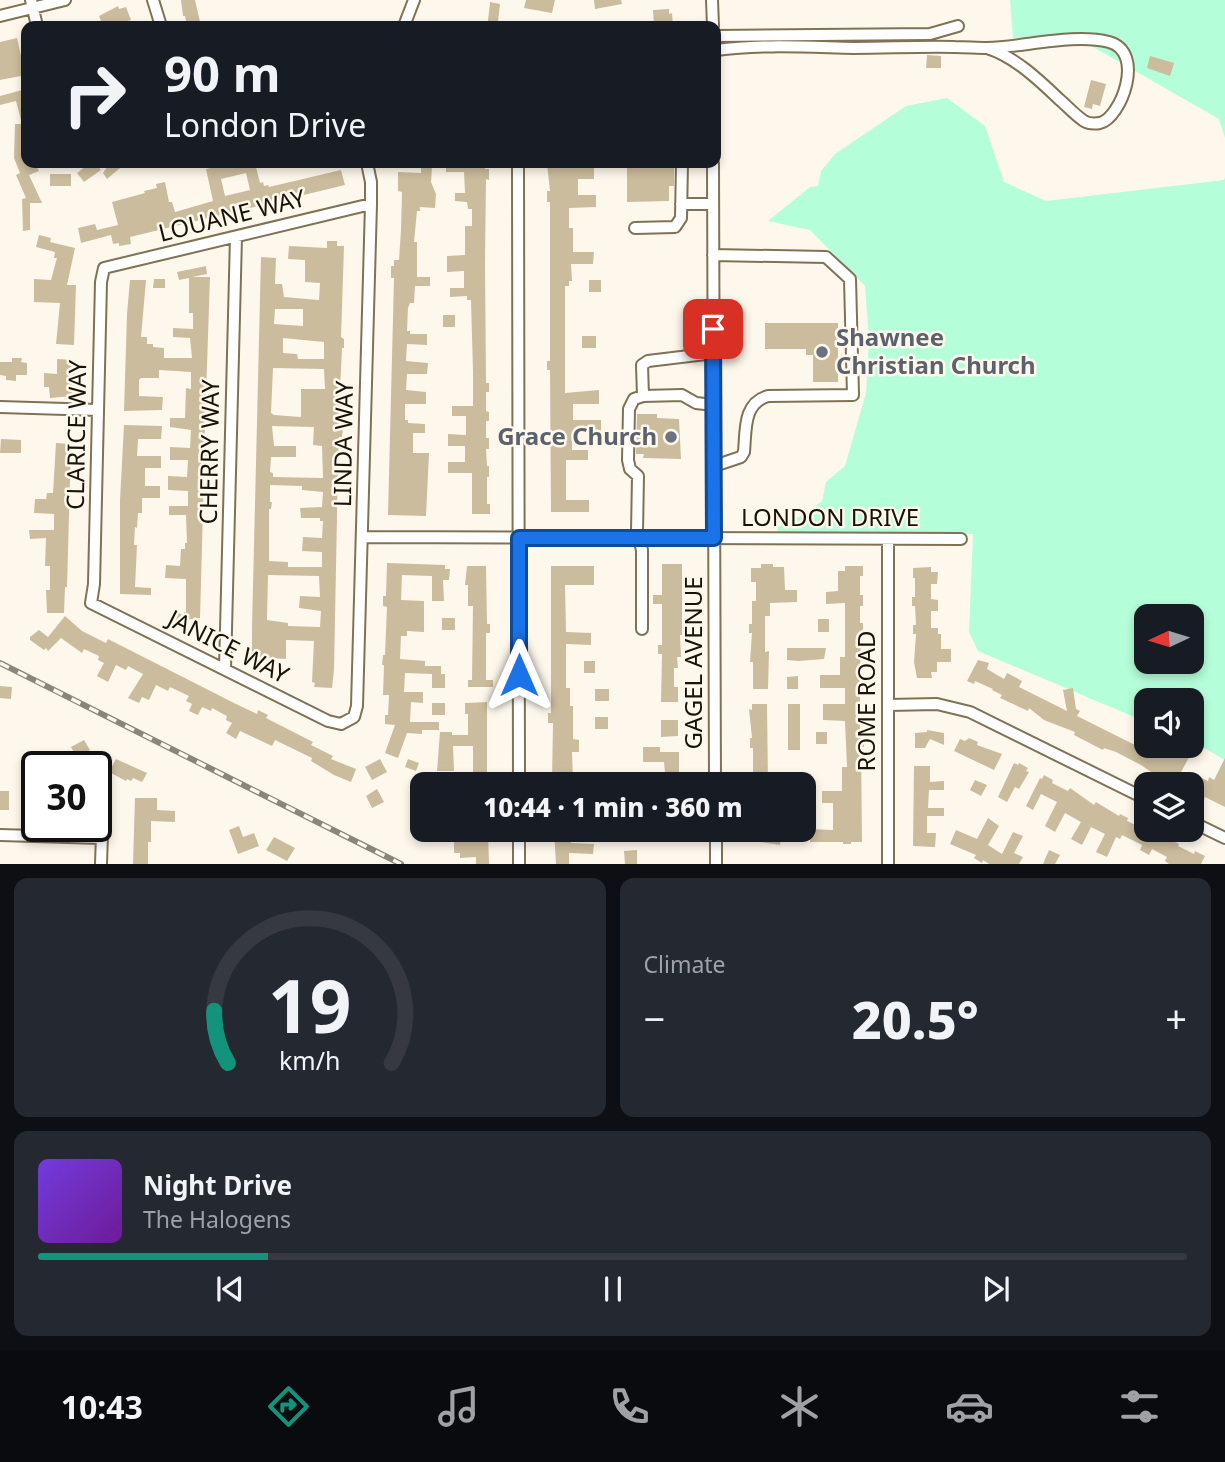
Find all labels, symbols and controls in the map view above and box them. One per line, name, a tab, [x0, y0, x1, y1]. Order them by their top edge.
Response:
text: 90 m	[164, 40, 281, 106]
icon: right	[49, 49, 140, 140]
text: London Drive	[164, 103, 366, 146]
street label: LOUANE WAY	[155, 180, 309, 249]
pin	[683, 299, 743, 359]
icon: arrive	[694, 310, 732, 348]
place label: Shawnee Christian Church	[836, 320, 1036, 381]
marker: Shawnee Christian Church	[814, 344, 830, 360]
street label: CLARICE WAY	[58, 359, 93, 510]
street label: CHERRY WAY	[191, 379, 226, 525]
street label: LINDA WAY	[325, 380, 360, 507]
place label: Grace Church	[497, 419, 657, 452]
marker: Grace Church	[663, 429, 679, 445]
street label: LONDON DRIVE	[741, 500, 919, 533]
street label: GAGEL AVENUE	[676, 576, 709, 750]
street label: JANICE WAY	[161, 600, 295, 690]
north arrow	[1134, 604, 1204, 674]
map controls	[1134, 604, 1204, 842]
street label: ROME ROAD	[849, 630, 882, 772]
position arrow	[482, 638, 556, 712]
button: sound	[1134, 688, 1204, 758]
speed limit sign: 30	[21, 751, 112, 842]
button: layers	[1134, 772, 1204, 842]
text: 10:44 · 1 min · 360 m	[483, 789, 743, 825]
text: Climate	[644, 948, 726, 980]
text: 19	[268, 956, 351, 1055]
text: 20.5°	[852, 983, 979, 1054]
text: −	[644, 992, 665, 1044]
text: +	[1165, 992, 1187, 1044]
text: km/h	[279, 1043, 341, 1077]
text: Night Drive	[143, 1167, 292, 1203]
text: The Halogens	[143, 1203, 291, 1235]
icon: previous	[211, 1270, 249, 1308]
icon: pause	[594, 1270, 632, 1308]
icon: next	[977, 1270, 1015, 1308]
icon: directions	[264, 1382, 313, 1431]
icon: music	[434, 1382, 483, 1431]
icon: phone	[605, 1382, 654, 1431]
icon: climate	[775, 1382, 824, 1431]
icon: car	[945, 1382, 994, 1431]
icon: filters	[1115, 1382, 1164, 1431]
text: 10:43	[61, 1385, 143, 1428]

